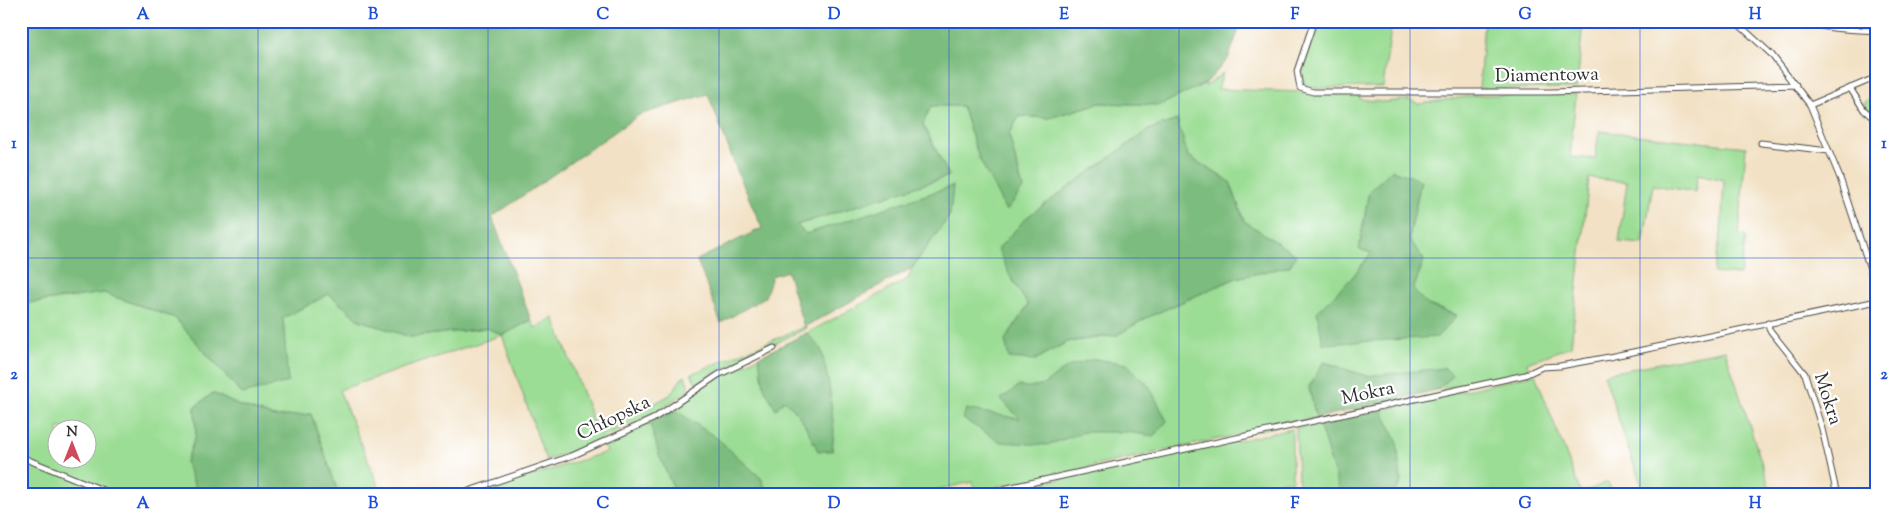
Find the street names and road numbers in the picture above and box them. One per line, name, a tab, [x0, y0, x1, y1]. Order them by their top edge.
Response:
street label: Diamentowa	[1495, 62, 1599, 90]
street label: Mokra	[1806, 369, 1848, 429]
street label: Mokra	[1339, 375, 1397, 413]
street label: Chłopska	[573, 389, 656, 448]

